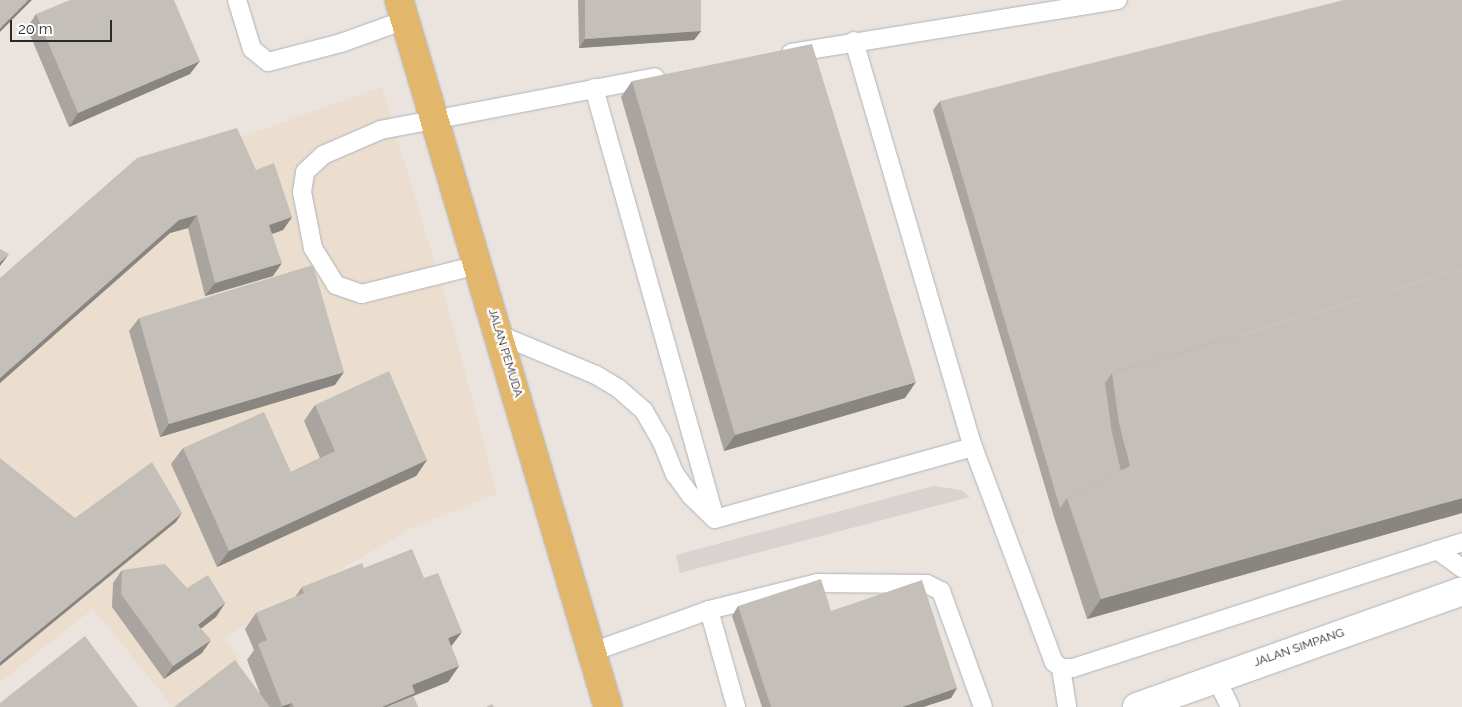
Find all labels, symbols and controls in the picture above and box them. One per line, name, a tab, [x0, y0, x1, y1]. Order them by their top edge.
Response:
scale bar	[12, 10, 115, 42]
text: 20 m	[18, 20, 53, 38]
street label: JALAN PEMUDA	[485, 307, 525, 399]
street label: JALAN SIMPANG	[1252, 626, 1346, 670]

